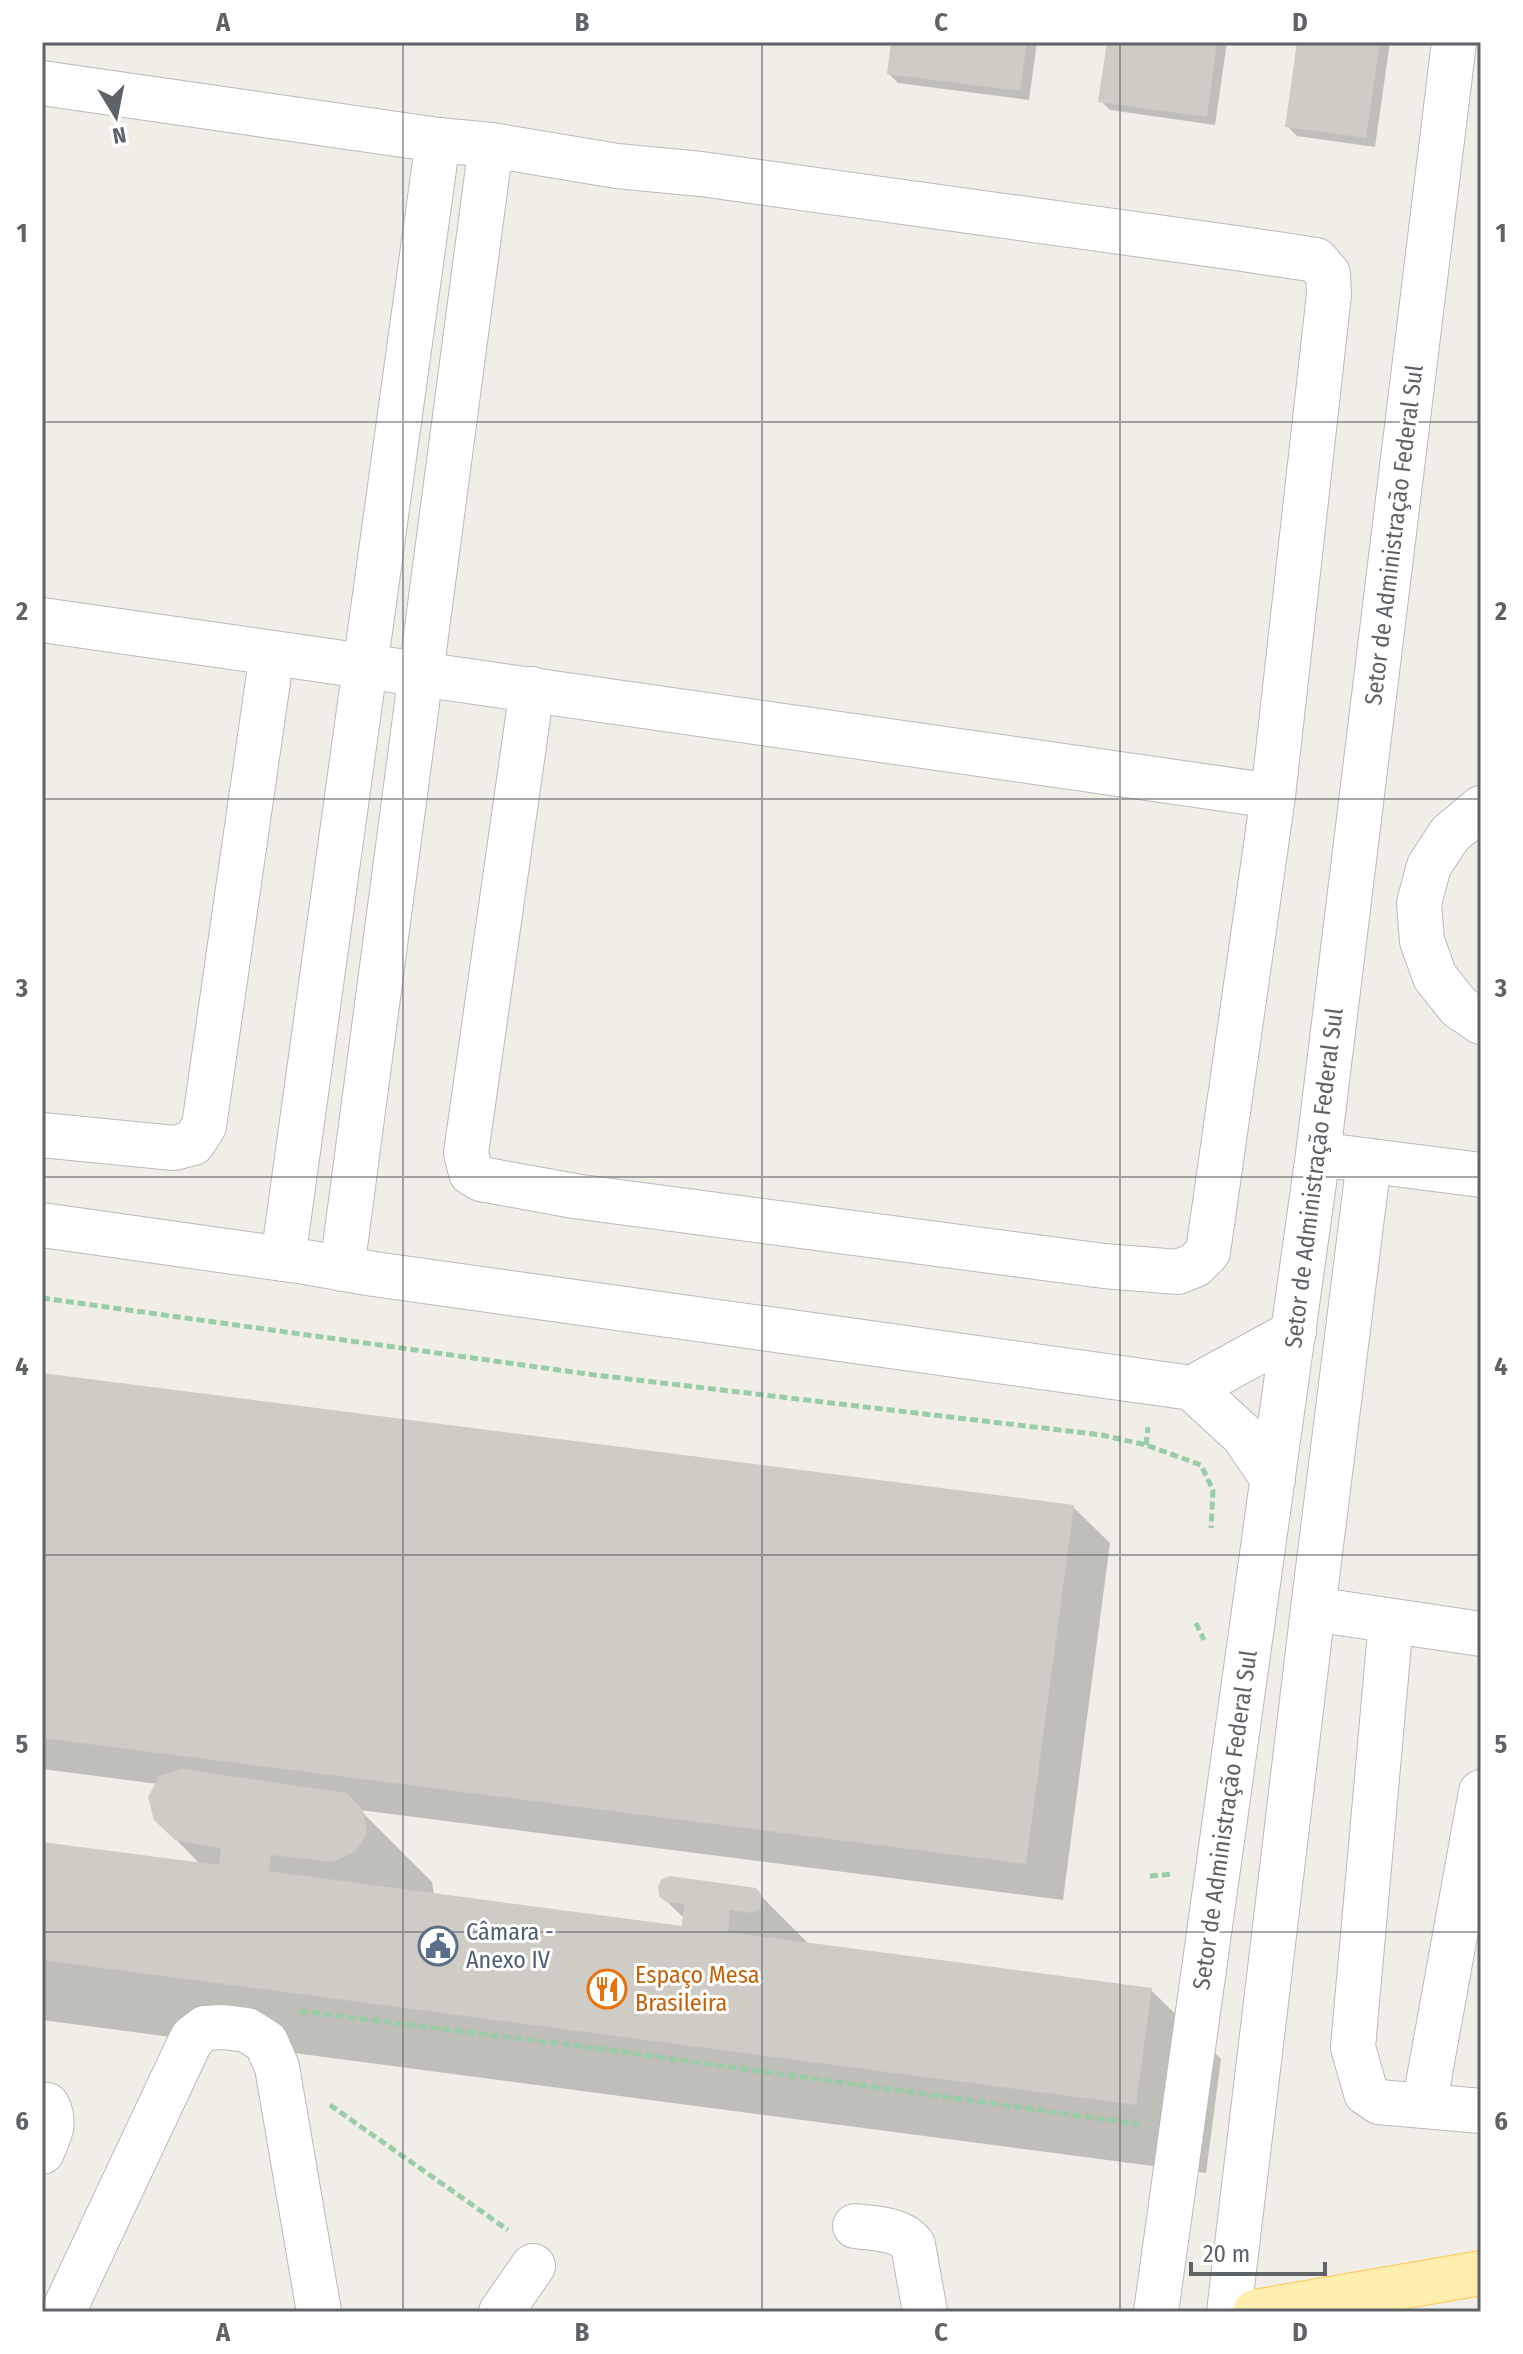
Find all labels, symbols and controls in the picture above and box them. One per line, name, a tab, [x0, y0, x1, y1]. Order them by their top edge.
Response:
text: A	[215, 7, 231, 38]
text: B	[575, 7, 590, 38]
text: C	[934, 7, 948, 38]
text: D	[1292, 7, 1308, 38]
north arrow	[76, 76, 156, 156]
text: N	[111, 121, 128, 150]
text: 1	[17, 218, 28, 249]
text: 1	[1496, 218, 1507, 249]
street label: Setor de Administração Federal Sul	[1359, 363, 1429, 707]
text: 2	[15, 596, 28, 627]
text: 2	[1494, 596, 1507, 627]
text: 3	[15, 973, 28, 1004]
text: 3	[1494, 973, 1507, 1004]
street label: Setor de Administração Federal Sul	[1279, 1006, 1349, 1350]
text: 4	[15, 1351, 29, 1382]
text: 4	[1494, 1351, 1508, 1382]
street label: Setor de Administração Federal Sul	[1187, 1648, 1263, 1992]
text: 5	[16, 1729, 29, 1760]
text: 5	[1495, 1729, 1508, 1760]
place label: Câmara - Anexo IV	[466, 1918, 554, 1974]
public building icon: Câmara - Anexo IV	[417, 1925, 459, 1967]
place label: Espaço Mesa Brasileira	[635, 1961, 760, 2017]
restaurant icon: Espaço Mesa Brasileira	[586, 1968, 628, 2010]
text: 6	[15, 2106, 29, 2137]
text: 6	[1494, 2106, 1508, 2137]
scale bar	[1191, 2226, 1325, 2276]
text: 20 m	[1203, 2240, 1250, 2268]
text: A	[215, 2317, 231, 2348]
text: B	[575, 2317, 590, 2348]
text: C	[934, 2317, 948, 2348]
text: D	[1292, 2317, 1308, 2348]

